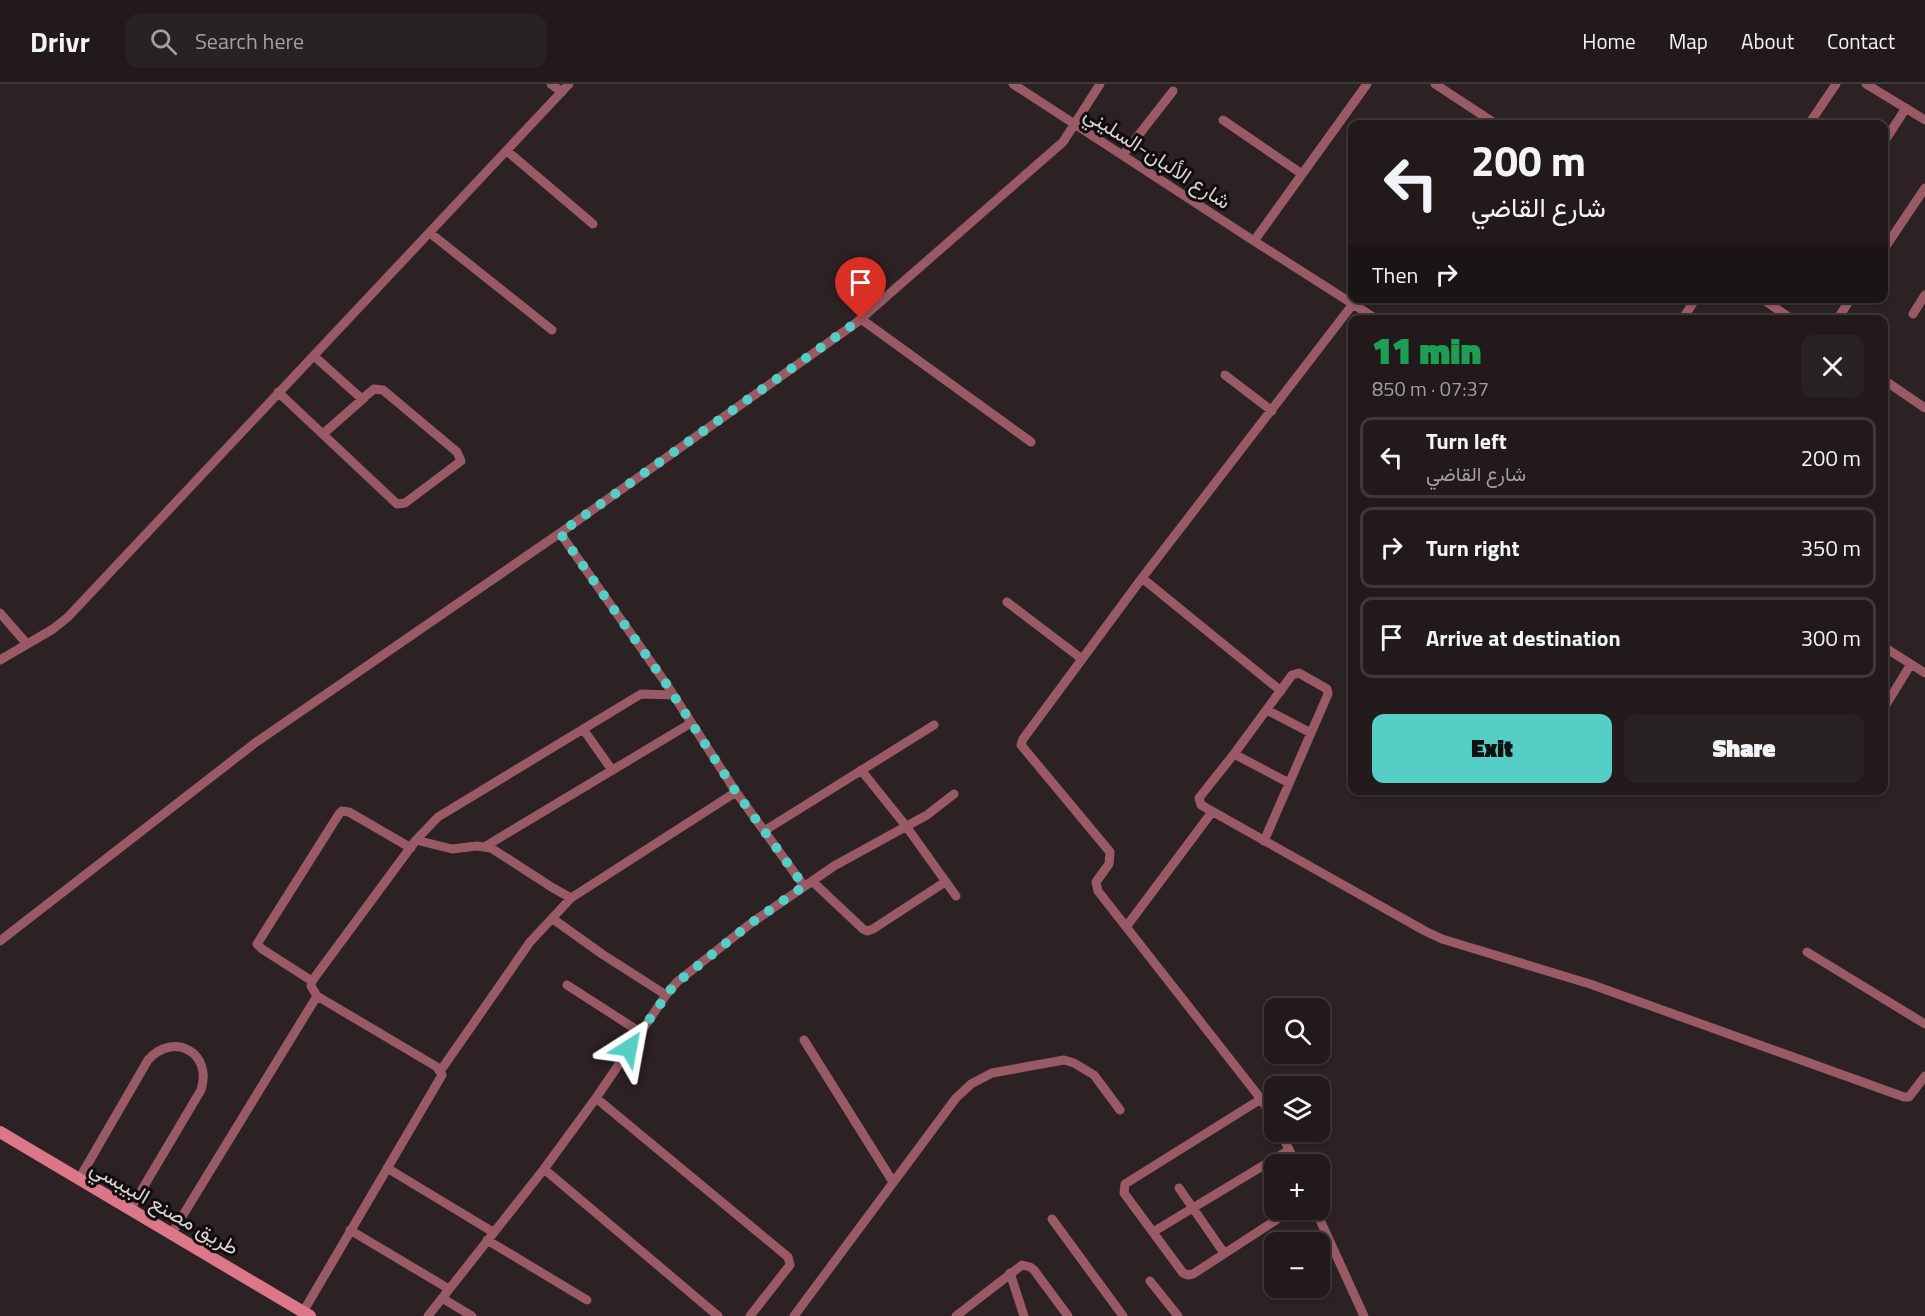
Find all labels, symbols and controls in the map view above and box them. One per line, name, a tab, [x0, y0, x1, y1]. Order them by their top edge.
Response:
search box	[126, 14, 546, 68]
text: Drivr	[30, 20, 90, 63]
text: Search here	[195, 24, 304, 58]
icon: search	[147, 25, 180, 58]
text: Home	[1582, 25, 1636, 57]
text: Map	[1669, 25, 1708, 57]
text: About	[1741, 25, 1794, 57]
text: Contact	[1827, 25, 1895, 57]
street label: شارع الألبان-السليني	[1077, 97, 1238, 218]
text: 200 m	[1471, 128, 1586, 192]
icon: left	[1372, 144, 1450, 222]
text: شارع القاضي	[1471, 186, 1606, 227]
pin	[835, 257, 886, 319]
text: Then	[1372, 258, 1418, 292]
icon: right	[1430, 258, 1463, 291]
icon: arrive	[844, 266, 877, 299]
text: 11 min	[1372, 323, 1481, 378]
button: close	[1801, 335, 1864, 398]
text: 850 m · 07:37	[1372, 373, 1489, 404]
text: Turn left	[1426, 424, 1507, 458]
icon: left	[1375, 441, 1408, 474]
text: 200 m	[1801, 441, 1861, 475]
text: شارع القاضي	[1426, 458, 1526, 489]
icon: right	[1375, 531, 1408, 564]
text: Turn right	[1426, 531, 1520, 565]
text: 350 m	[1801, 531, 1861, 565]
icon: arrive	[1375, 621, 1408, 654]
text: Arrive at destination	[1426, 621, 1621, 655]
text: 300 m	[1801, 621, 1861, 655]
button: Exit	[1372, 714, 1612, 783]
button: Share	[1624, 714, 1864, 783]
map controls	[1264, 998, 1330, 1298]
button: search	[1264, 998, 1330, 1064]
position arrow	[597, 1016, 661, 1080]
button: layers	[1264, 1076, 1330, 1142]
street label: طريق مصنع البيبسي	[84, 1151, 245, 1264]
button: +	[1264, 1154, 1330, 1220]
button: −	[1264, 1232, 1330, 1298]

